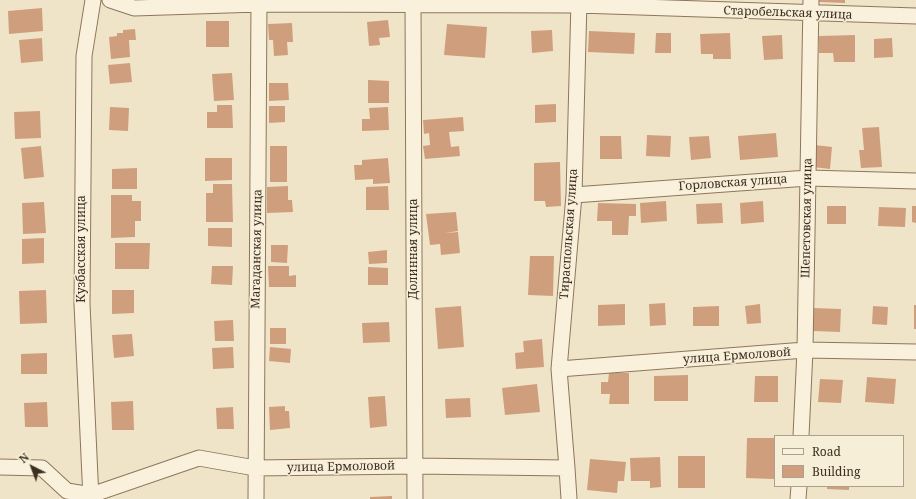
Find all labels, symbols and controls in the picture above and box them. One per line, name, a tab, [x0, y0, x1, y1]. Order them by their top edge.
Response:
street label: Старобельская улица	[723, 4, 853, 22]
street label: Шепетовская улица	[799, 158, 815, 278]
street label: Тираспольская улица	[557, 168, 581, 300]
street label: Горловская улица	[678, 172, 788, 194]
street label: Магаданская улица	[249, 189, 265, 309]
street label: Кузбасская улица	[75, 195, 89, 303]
street label: Долинная улица	[407, 198, 421, 300]
street label: улица Ермоловой	[683, 345, 791, 367]
legend	[774, 435, 904, 487]
text: Road	[812, 443, 841, 460]
north arrow	[12, 447, 52, 487]
text: N	[15, 449, 32, 466]
street label: улица Ермоловой	[287, 459, 395, 475]
text: Building	[812, 463, 860, 480]

